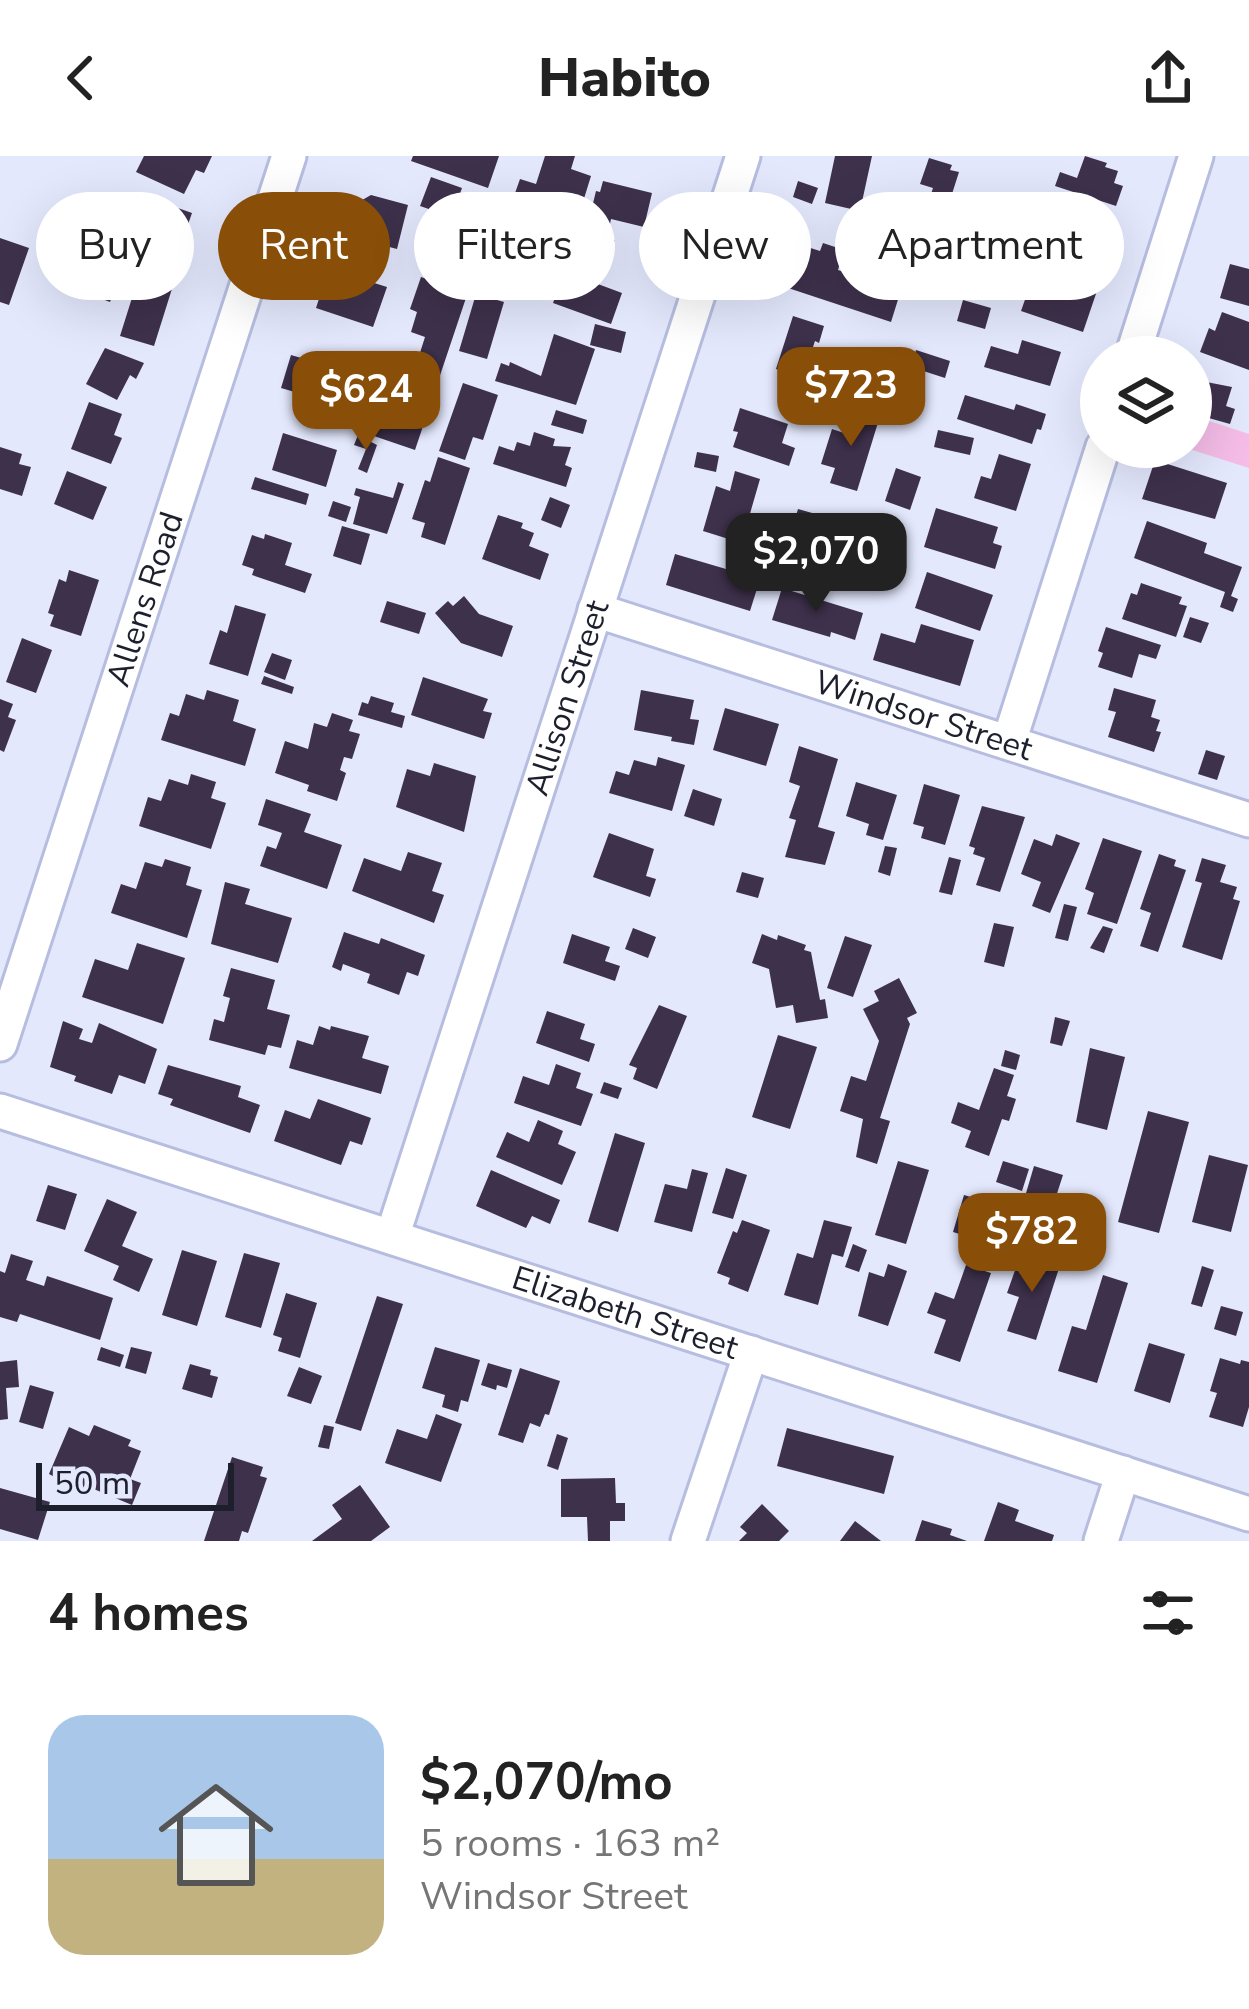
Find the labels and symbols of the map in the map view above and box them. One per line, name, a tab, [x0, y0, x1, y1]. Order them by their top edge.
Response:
pin: $723	[780, 347, 922, 449]
pin: $624	[295, 351, 437, 453]
street label: Allens Road	[95, 506, 194, 692]
pin: $2,070	[718, 513, 914, 615]
street label: Allison Street	[514, 594, 620, 801]
street label: Windsor Street	[809, 659, 1039, 772]
pin: $782	[961, 1193, 1103, 1295]
street label: Elizabeth Street	[507, 1255, 744, 1370]
scale bar	[36, 1457, 234, 1510]

